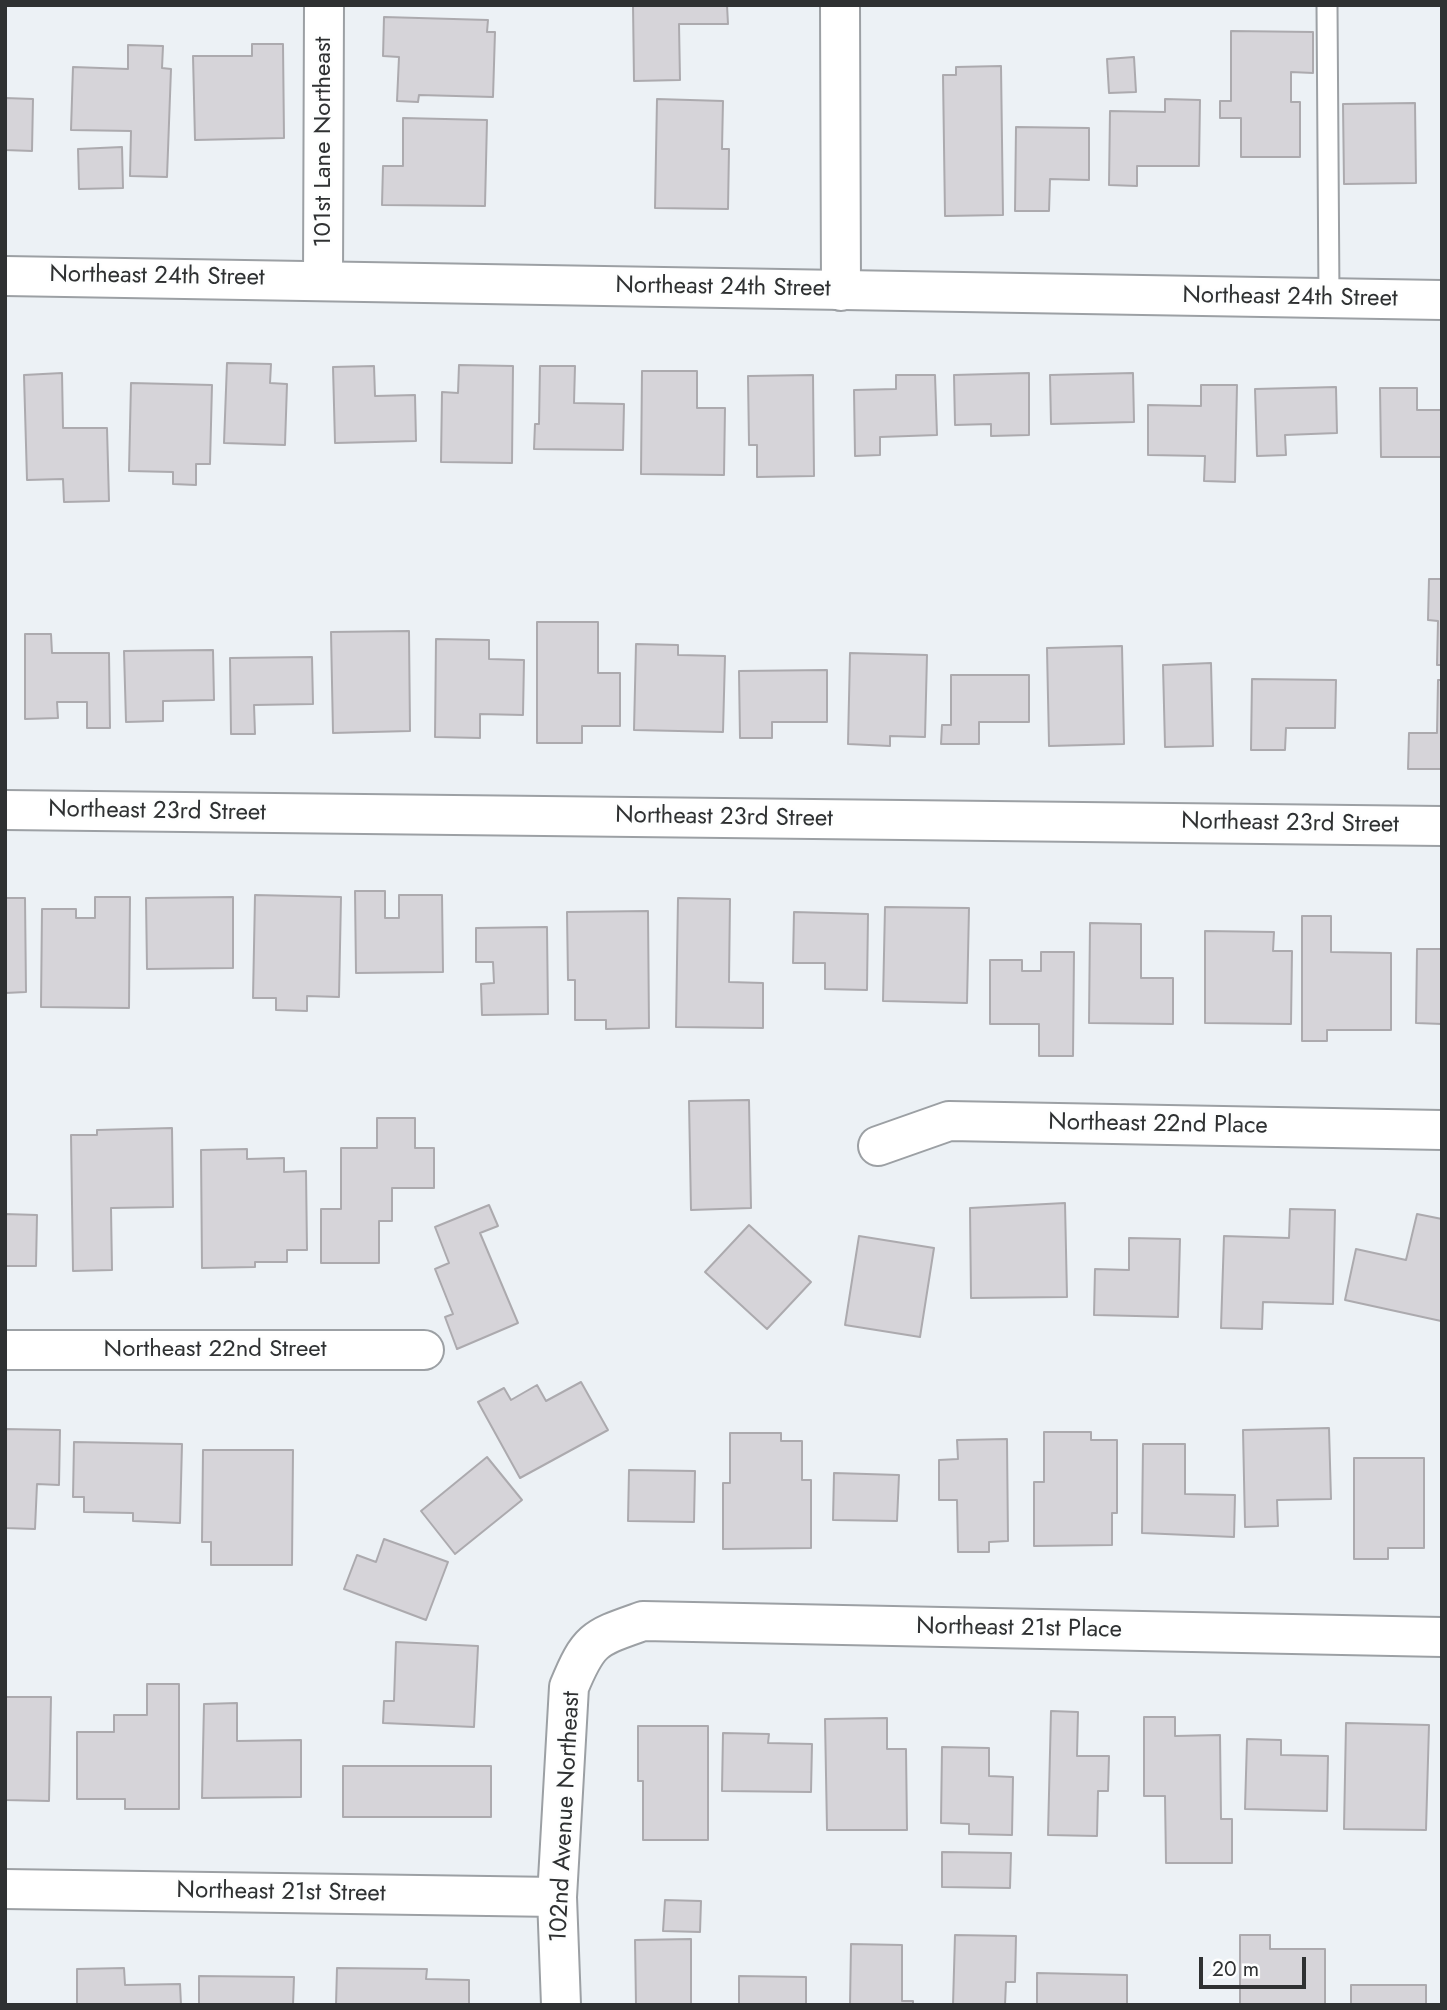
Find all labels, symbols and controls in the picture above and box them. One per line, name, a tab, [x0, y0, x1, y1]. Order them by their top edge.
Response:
street label: 101st Lane Northeast	[310, 37, 338, 247]
street label: Northeast 24th Street	[49, 261, 265, 293]
street label: Northeast 24th Street	[615, 272, 831, 304]
street label: Northeast 24th Street	[1182, 282, 1398, 314]
street label: Northeast 23rd Street	[48, 796, 266, 828]
street label: Northeast 23rd Street	[615, 802, 833, 834]
street label: Northeast 23rd Street	[1181, 808, 1399, 840]
street label: Northeast 22nd Place	[1048, 1109, 1268, 1141]
street label: Northeast 22nd Street	[104, 1336, 326, 1364]
street label: Northeast 21st Place	[916, 1613, 1122, 1645]
street label: 102nd Avenue Northeast	[545, 1690, 587, 1944]
street label: Northeast 21st Street	[176, 1877, 386, 1909]
scale bar	[1202, 1944, 1309, 1988]
text: 20 m	[1212, 1954, 1259, 1984]

